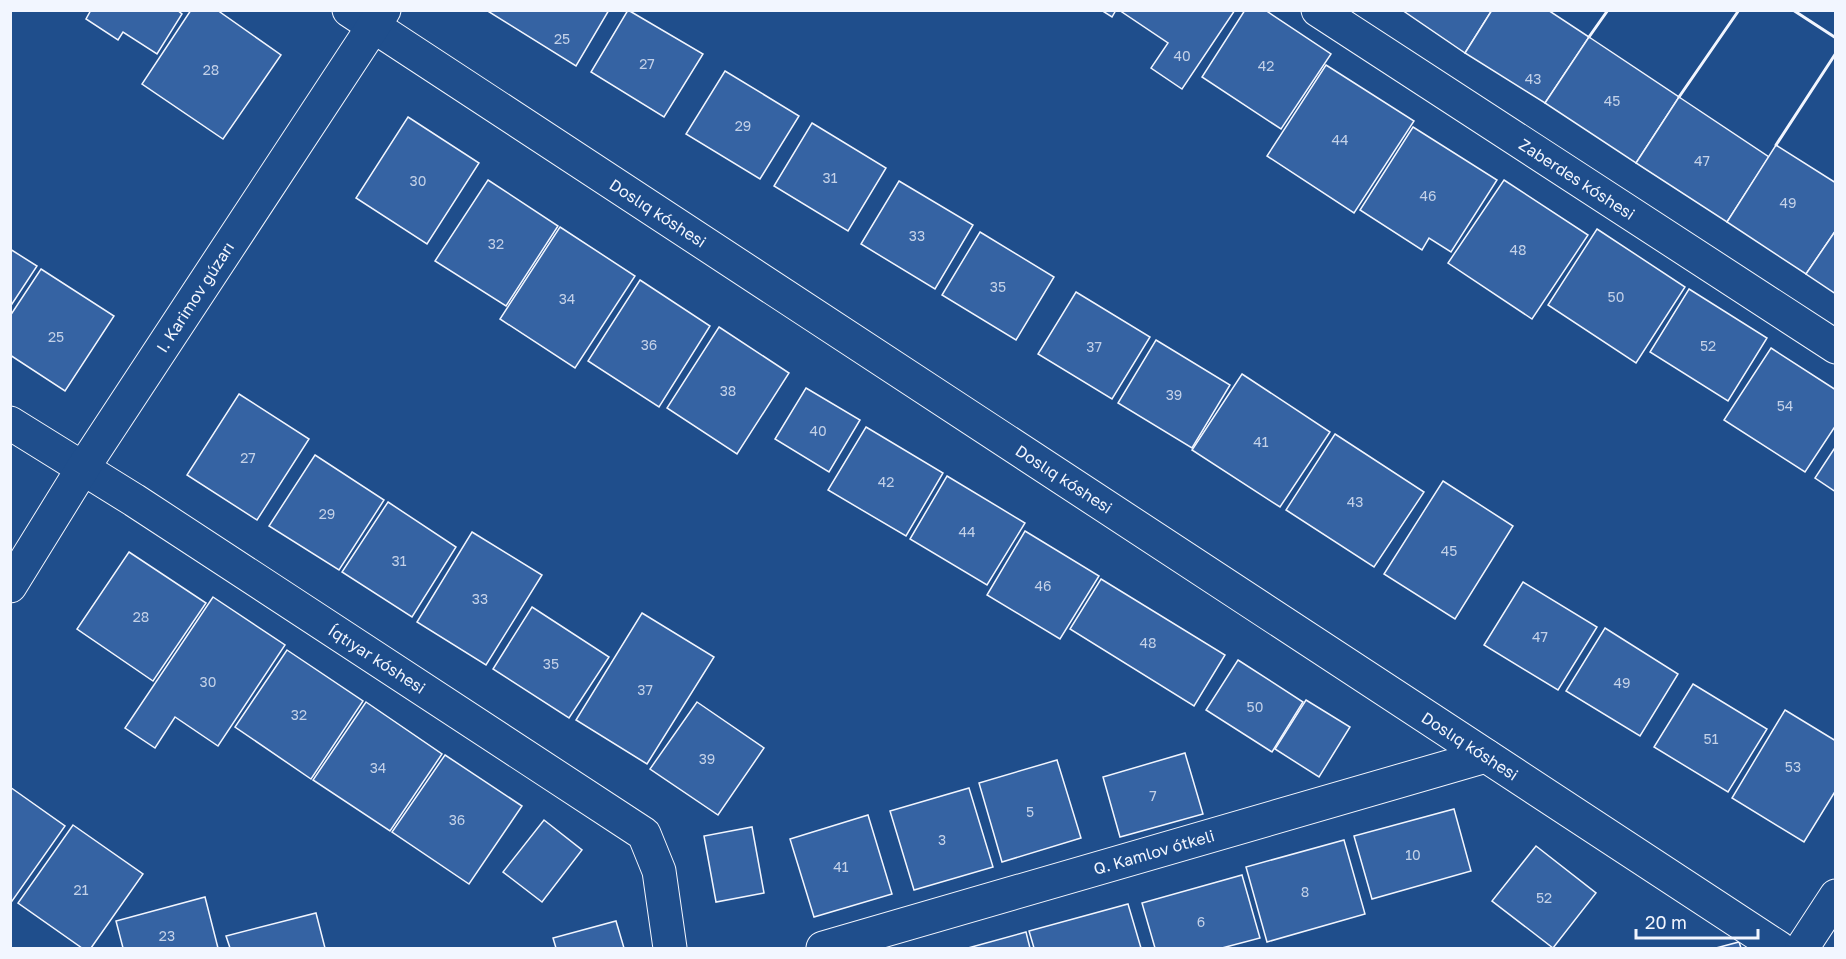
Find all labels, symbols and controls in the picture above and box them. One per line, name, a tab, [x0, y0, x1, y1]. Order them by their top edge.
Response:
house number: 25	[554, 30, 570, 47]
house number: 40	[1173, 47, 1191, 64]
house number: 27	[639, 55, 655, 72]
house number: 42	[1258, 57, 1274, 74]
house number: 28	[203, 61, 219, 78]
house number: 43	[1525, 70, 1541, 87]
house number: 45	[1604, 92, 1620, 109]
house number: 29	[735, 117, 751, 134]
house number: 44	[1331, 131, 1349, 148]
street label: Zaberdes kóshesi	[1515, 134, 1639, 224]
house number: 47	[1694, 152, 1710, 169]
house number: 31	[823, 169, 838, 186]
house number: 30	[410, 172, 426, 189]
street label: Doslıq kóshesi	[606, 174, 710, 252]
house number: 46	[1419, 187, 1437, 204]
house number: 49	[1779, 194, 1797, 211]
house number: 33	[909, 227, 925, 244]
house number: 32	[488, 235, 504, 252]
street label: I. Karimov gúzarı	[152, 238, 238, 356]
house number: 48	[1509, 241, 1527, 258]
house number: 35	[990, 278, 1006, 295]
house number: 50	[1608, 288, 1624, 305]
house number: 34	[559, 290, 575, 307]
house number: 25	[48, 328, 64, 345]
house number: 36	[641, 336, 657, 353]
house number: 52	[1700, 337, 1716, 354]
house number: 37	[1086, 338, 1102, 355]
house number: 38	[720, 382, 736, 399]
house number: 39	[1166, 386, 1182, 403]
house number: 54	[1777, 397, 1793, 414]
house number: 40	[809, 422, 827, 439]
house number: 41	[1253, 433, 1269, 450]
street label: Doslıq kóshesi	[1012, 440, 1116, 518]
house number: 27	[240, 449, 256, 466]
house number: 42	[878, 473, 894, 490]
house number: 43	[1347, 493, 1363, 510]
house number: 29	[319, 505, 335, 522]
house number: 44	[958, 523, 976, 540]
house number: 45	[1441, 542, 1457, 559]
house number: 31	[392, 552, 407, 569]
house number: 46	[1034, 577, 1052, 594]
house number: 33	[472, 590, 488, 607]
house number: 28	[133, 608, 149, 625]
street label: Íqtıyar kóshesi	[325, 620, 429, 698]
house number: 47	[1532, 628, 1548, 645]
house number: 48	[1139, 634, 1157, 651]
house number: 35	[543, 655, 559, 672]
house number: 30	[200, 673, 216, 690]
house number: 49	[1613, 674, 1631, 691]
house number: 37	[637, 681, 653, 698]
house number: 50	[1247, 698, 1263, 715]
house number: 32	[291, 706, 307, 723]
street label: Doslıq kóshesi	[1418, 707, 1522, 785]
house number: 51	[1704, 730, 1719, 747]
house number: 39	[699, 750, 715, 767]
house number: 53	[1785, 758, 1801, 775]
house number: 34	[370, 759, 386, 776]
house number: 7	[1149, 787, 1157, 804]
house number: 5	[1026, 803, 1034, 820]
house number: 36	[449, 811, 465, 828]
street label: Q. Kamlov ótkeli	[1091, 825, 1217, 879]
house number: 3	[938, 831, 946, 848]
house number: 10	[1405, 846, 1421, 863]
house number: 41	[833, 858, 849, 875]
house number: 21	[74, 881, 89, 898]
house number: 8	[1301, 883, 1309, 900]
house number: 52	[1536, 889, 1552, 906]
scale bar	[1636, 902, 1758, 940]
text: 20 m	[1645, 911, 1687, 933]
house number: 6	[1197, 913, 1205, 930]
house number: 23	[159, 927, 175, 944]

